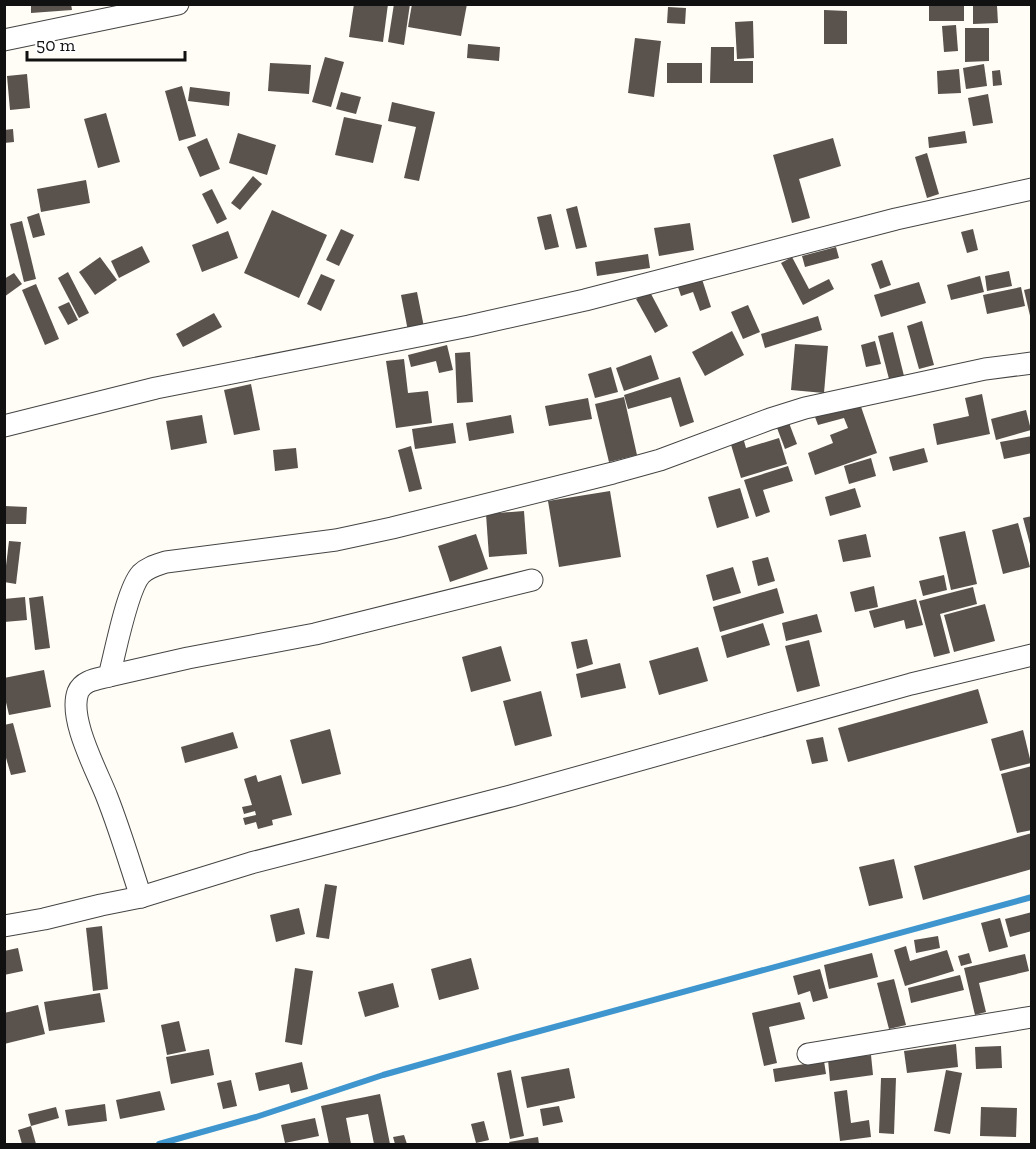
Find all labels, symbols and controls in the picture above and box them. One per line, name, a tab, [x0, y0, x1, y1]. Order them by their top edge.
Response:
scale bar	[27, 24, 184, 62]
text: 50 m	[36, 34, 76, 56]

